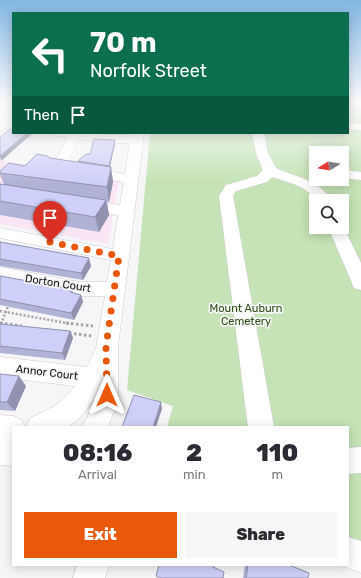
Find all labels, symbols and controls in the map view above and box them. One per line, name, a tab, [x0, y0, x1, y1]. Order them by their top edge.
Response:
text: 70 m	[90, 26, 157, 59]
icon: left	[24, 28, 76, 80]
text: Norfolk Street	[90, 60, 207, 82]
icon: arrive	[67, 104, 89, 126]
text: Then	[24, 106, 59, 124]
north arrow	[309, 146, 349, 186]
map controls	[309, 146, 349, 234]
button: search	[309, 194, 349, 234]
pin	[33, 201, 67, 242]
icon: arrive	[39, 207, 61, 229]
street label: Dorton Court	[24, 272, 93, 295]
park label: Mount Auburn Cemetery	[210, 302, 282, 328]
street label: Annor Court	[15, 362, 79, 383]
position arrow	[86, 374, 128, 416]
text: 08:16	[63, 439, 132, 467]
text: 2	[186, 439, 202, 467]
text: 110	[256, 439, 298, 467]
text: Arrival	[78, 467, 117, 482]
text: min	[183, 467, 206, 482]
text: m	[271, 467, 283, 482]
button: Exit	[24, 512, 177, 558]
button: Share	[185, 512, 337, 558]

